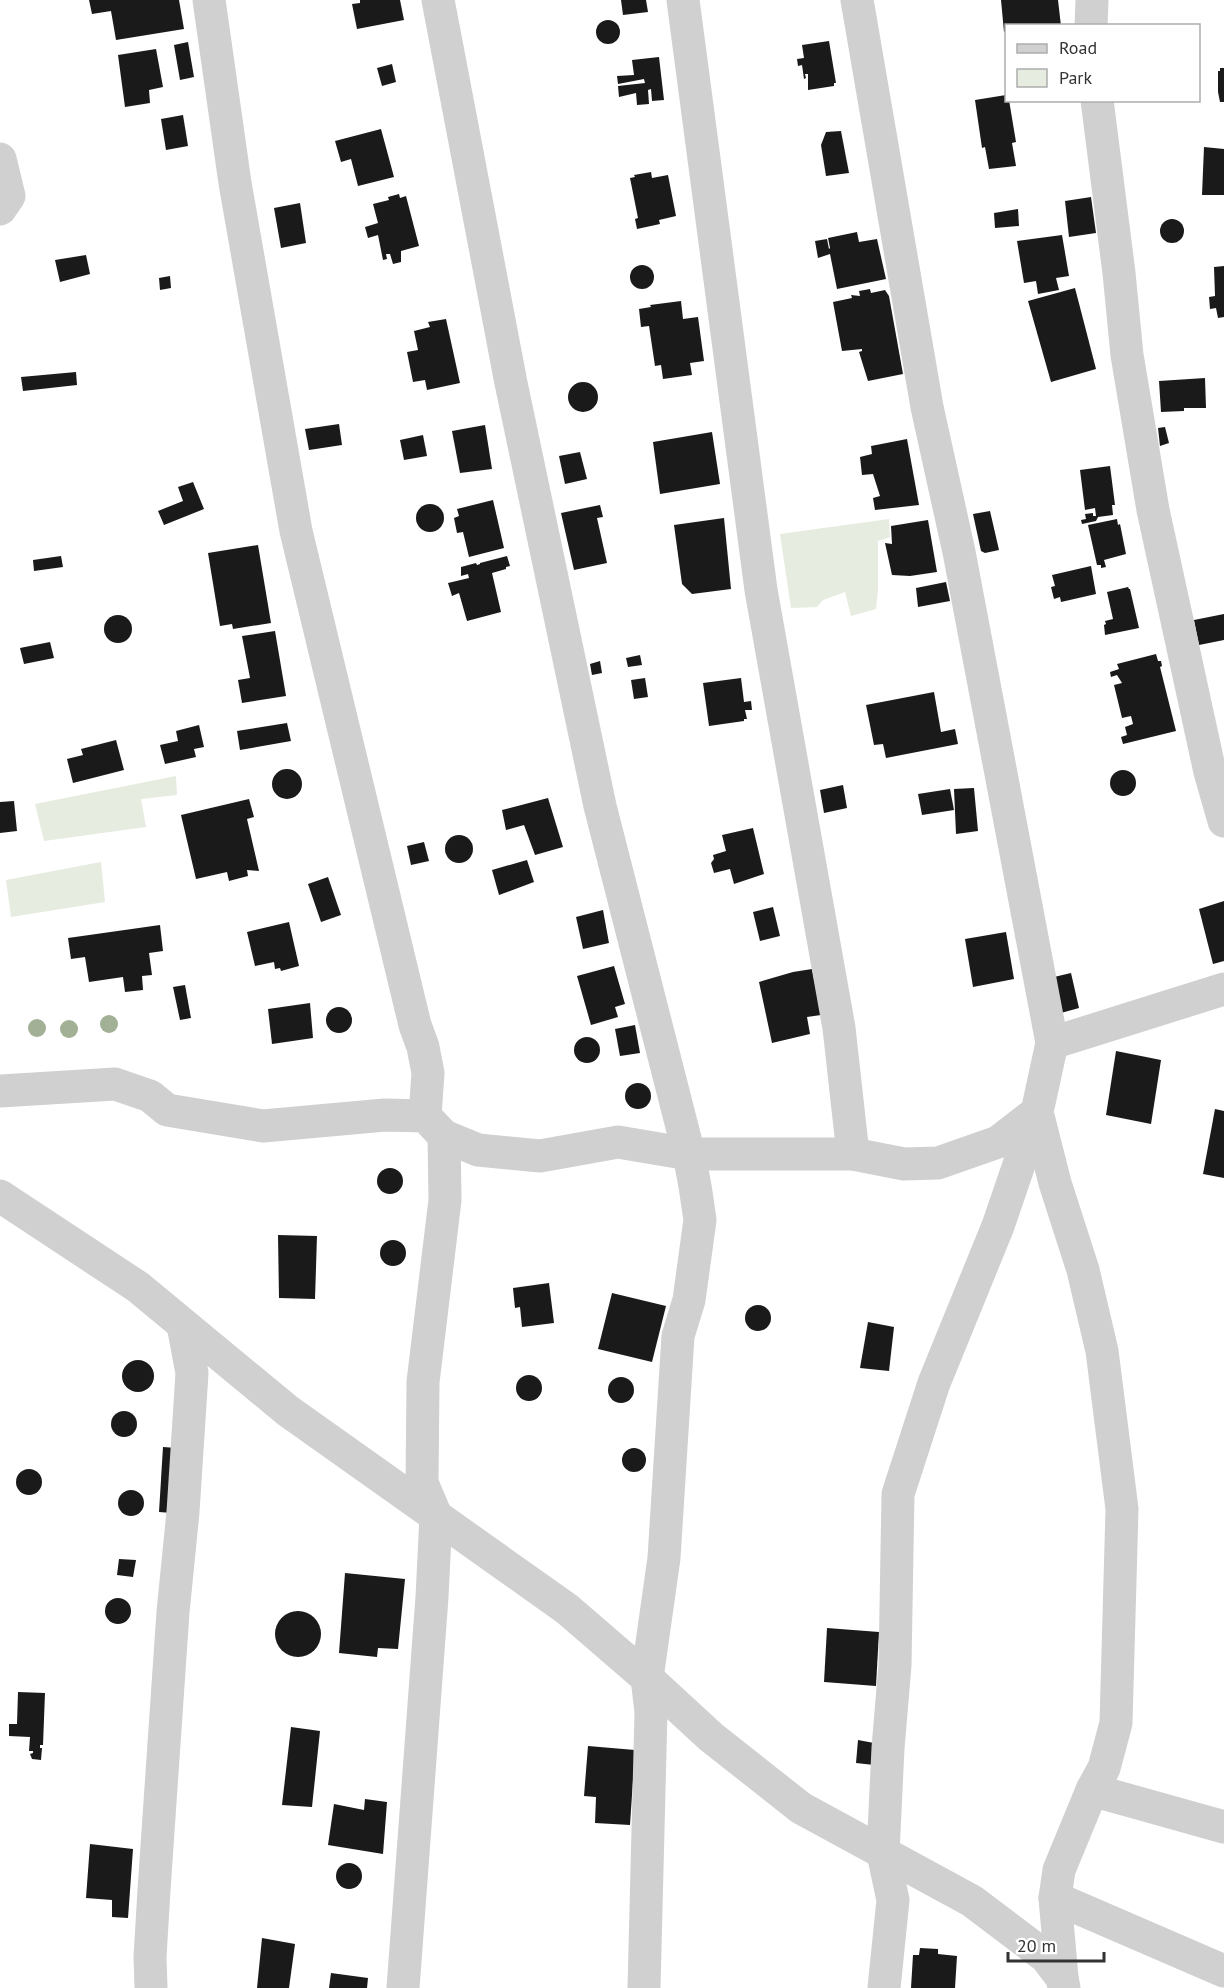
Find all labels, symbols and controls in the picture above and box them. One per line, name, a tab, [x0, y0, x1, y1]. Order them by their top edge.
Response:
legend	[1005, 24, 1200, 102]
text: Road	[1059, 36, 1097, 59]
text: Park	[1059, 66, 1092, 89]
scale bar	[1008, 1925, 1104, 1963]
text: 20 m	[1017, 1934, 1056, 1957]

